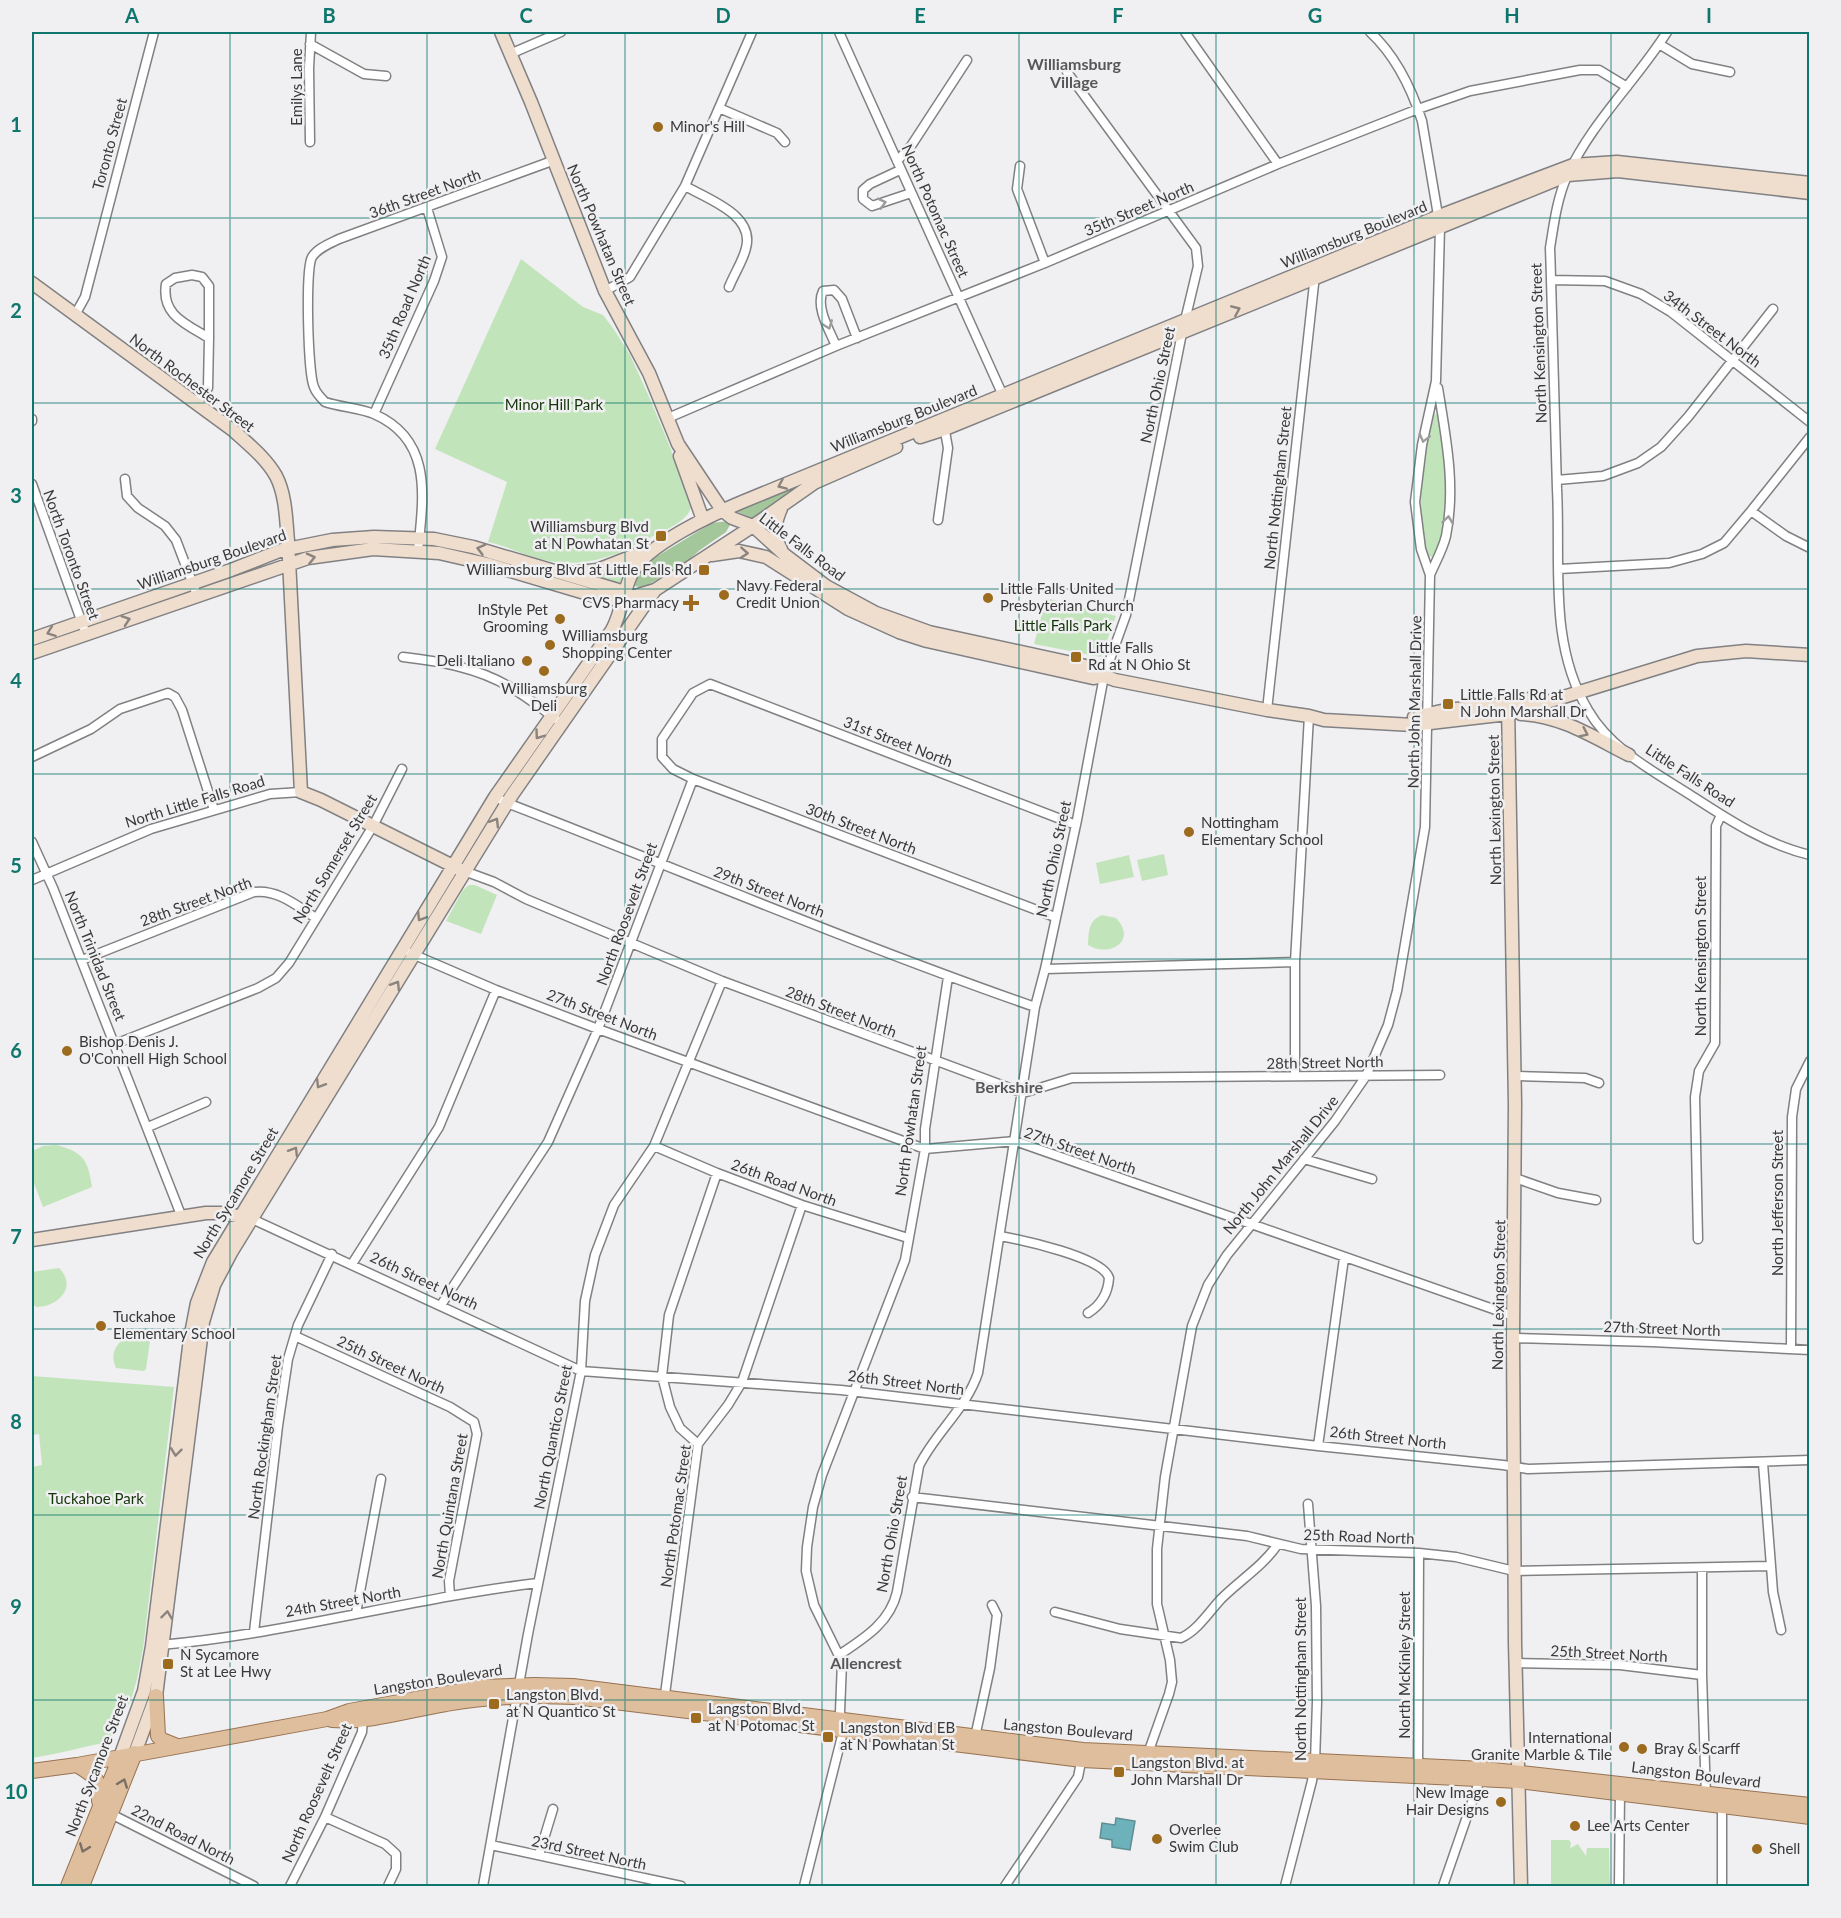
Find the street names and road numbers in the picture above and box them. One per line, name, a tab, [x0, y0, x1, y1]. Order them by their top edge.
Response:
street label: Emilys Lane	[287, 48, 305, 126]
street label: Toronto Street	[88, 95, 130, 192]
street label: North Potomac Street	[898, 141, 974, 281]
street label: North Powhatan Street	[564, 161, 640, 309]
street label: 36th Street North	[366, 165, 483, 222]
street label: 35th Street North	[1081, 177, 1196, 239]
street label: Williamsburg Boulevard	[1278, 196, 1429, 272]
street label: 35th Road North	[374, 252, 434, 361]
street label: North Kensington Street	[1526, 262, 1550, 423]
street label: 34th Street North	[1660, 286, 1765, 371]
street label: North Ohio Street	[1136, 324, 1178, 445]
street label: North Rochester Street	[127, 329, 259, 435]
street label: Williamsburg Boulevard	[828, 380, 979, 456]
street label: North Nottingham Street	[1259, 405, 1295, 570]
street label: North Toronto Street	[40, 487, 104, 623]
street label: Little Falls Road	[756, 508, 849, 584]
street label: Williamsburg Boulevard	[135, 525, 288, 593]
street label: North John Marshall Drive	[1403, 615, 1425, 789]
street label: 31st Street North	[841, 712, 955, 770]
street label: North Lexington Street	[1484, 734, 1504, 885]
street label: Little Falls Road	[1643, 740, 1738, 811]
street label: North Little Falls Road	[123, 771, 267, 831]
street label: North Somerset Street	[288, 790, 380, 927]
street label: North Ohio Street	[1032, 798, 1074, 919]
street label: 30th Street North	[803, 799, 919, 857]
street label: North Roosevelt Street	[592, 839, 660, 988]
street label: 29th Street North	[711, 862, 827, 920]
street label: 28th Street North	[137, 873, 254, 930]
street label: North Kensington Street	[1691, 875, 1709, 1036]
street label: North Trinidad Street	[62, 888, 130, 1024]
street label: 28th Street North	[783, 982, 899, 1040]
street label: 27th Street North	[544, 985, 660, 1043]
street label: North Powhatan Street	[891, 1044, 930, 1197]
street label: 28th Street North	[1266, 1052, 1384, 1072]
street label: North John Marshall Drive	[1219, 1091, 1342, 1237]
street label: 27th Street North	[1022, 1122, 1139, 1178]
street label: North Sycamore Street	[189, 1123, 282, 1261]
street label: North Jefferson Street	[1768, 1129, 1786, 1276]
street label: 26th Road North	[729, 1155, 840, 1210]
street label: North Lexington Street	[1488, 1219, 1508, 1370]
street label: 26th Street North	[367, 1247, 481, 1313]
street label: 27th Street North	[1603, 1317, 1721, 1339]
street label: 25th Street North	[334, 1331, 448, 1397]
street label: North Rockingham Street	[244, 1353, 285, 1520]
street label: North Quantico Street	[529, 1362, 575, 1511]
street label: 26th Street North	[847, 1366, 965, 1398]
street label: 26th Street North	[1329, 1422, 1447, 1452]
street label: North Quintana Street	[427, 1431, 471, 1580]
street label: North Potomac Street	[656, 1443, 694, 1588]
street label: North Ohio Street	[872, 1473, 910, 1594]
street label: 25th Road North	[1303, 1525, 1415, 1547]
street label: 24th Street North	[284, 1582, 402, 1620]
street label: North McKinley Street	[1395, 1591, 1413, 1739]
street label: North Nottingham Street	[1291, 1596, 1309, 1761]
street label: 25th Street North	[1550, 1641, 1668, 1665]
street label: Langston Boulevard	[372, 1660, 504, 1698]
street label: North Sycamore Street	[61, 1692, 132, 1839]
street label: Langston Boulevard	[1002, 1714, 1134, 1744]
street label: North Roosevelt Street	[277, 1720, 355, 1865]
street label: Langston Boulevard	[1630, 1757, 1762, 1791]
street label: 22nd Road North	[129, 1800, 238, 1868]
street label: 23rd Street North	[530, 1831, 648, 1873]

